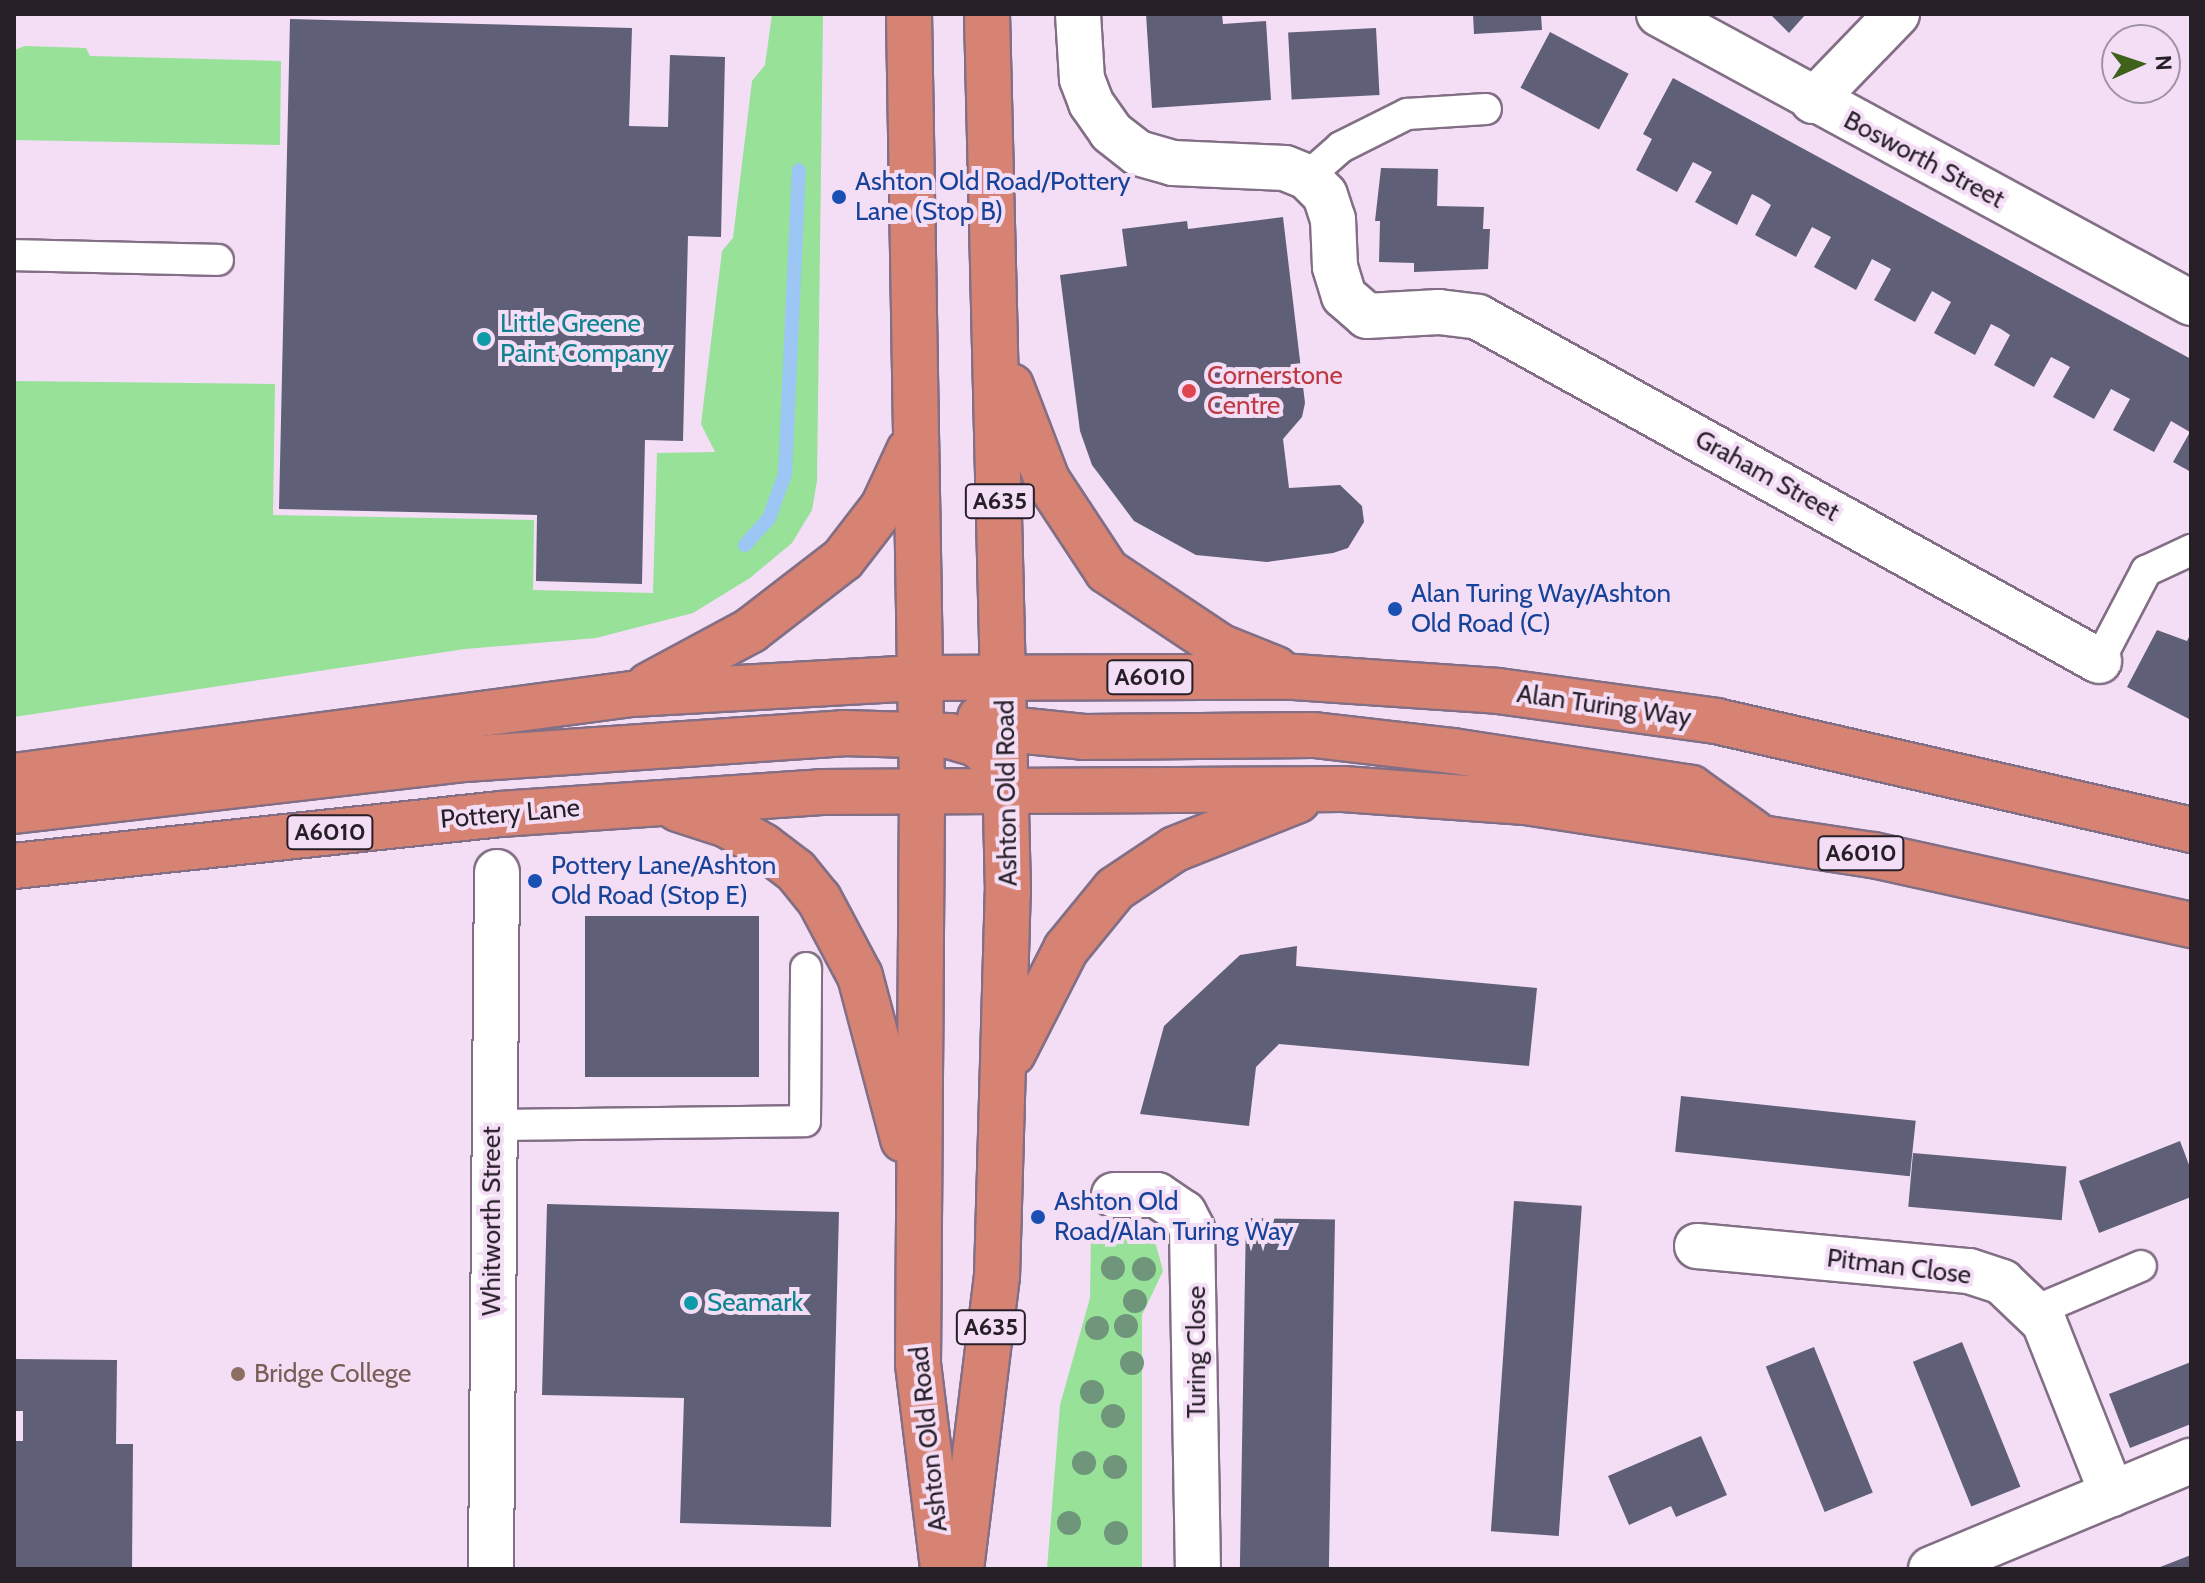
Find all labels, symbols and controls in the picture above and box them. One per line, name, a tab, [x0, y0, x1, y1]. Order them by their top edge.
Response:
north arrow	[2101, 24, 2181, 104]
text: N	[2150, 54, 2177, 71]
street label: Bosworth Street	[1838, 105, 2010, 215]
place label: Ashton Old Road/Pottery Lane (Stop B)	[855, 166, 1131, 228]
marker: Ashton Old Road/Pottery Lane (Stop B)	[830, 188, 848, 206]
place label: Little Greene Paint Company	[500, 308, 668, 370]
marker: Little Greene Paint Company	[475, 330, 493, 348]
place label: Cornerstone Centre	[1207, 360, 1343, 422]
marker: Cornerstone Centre	[1178, 380, 1200, 402]
street label: Graham Street	[1690, 424, 1844, 528]
road number: A635	[964, 481, 1036, 521]
place label: Alan Turing Way/Ashton Old Road (C)	[1411, 578, 1671, 640]
marker: Alan Turing Way/Ashton Old Road (C)	[1386, 600, 1404, 618]
road number: A6010	[1106, 657, 1194, 697]
street label: Alan Turing Way	[1515, 678, 1693, 734]
street label: Ashton Old Road	[990, 699, 1024, 887]
street label: Pottery Lane	[439, 792, 581, 836]
road number: A6010	[286, 812, 374, 852]
road number: A6010	[1817, 833, 1905, 873]
place label: Pottery Lane/Ashton Old Road (Stop E)	[551, 850, 776, 912]
marker: Pottery Lane/Ashton Old Road (Stop E)	[526, 872, 544, 890]
street label: Whitworth Street	[476, 1126, 508, 1316]
place label: Ashton Old Road/Alan Turing Way	[1054, 1186, 1293, 1248]
marker: Ashton Old Road/Alan Turing Way	[1029, 1208, 1047, 1226]
street label: Pitman Close	[1825, 1243, 1973, 1291]
street label: Turing Close	[1181, 1286, 1213, 1418]
place label: Seamark	[707, 1287, 803, 1319]
marker: Seamark	[682, 1294, 700, 1312]
road number: A635	[955, 1307, 1027, 1347]
street label: Ashton Old Road	[904, 1345, 954, 1533]
place label: Bridge College	[254, 1358, 411, 1390]
marker: Bridge College	[229, 1365, 247, 1383]

